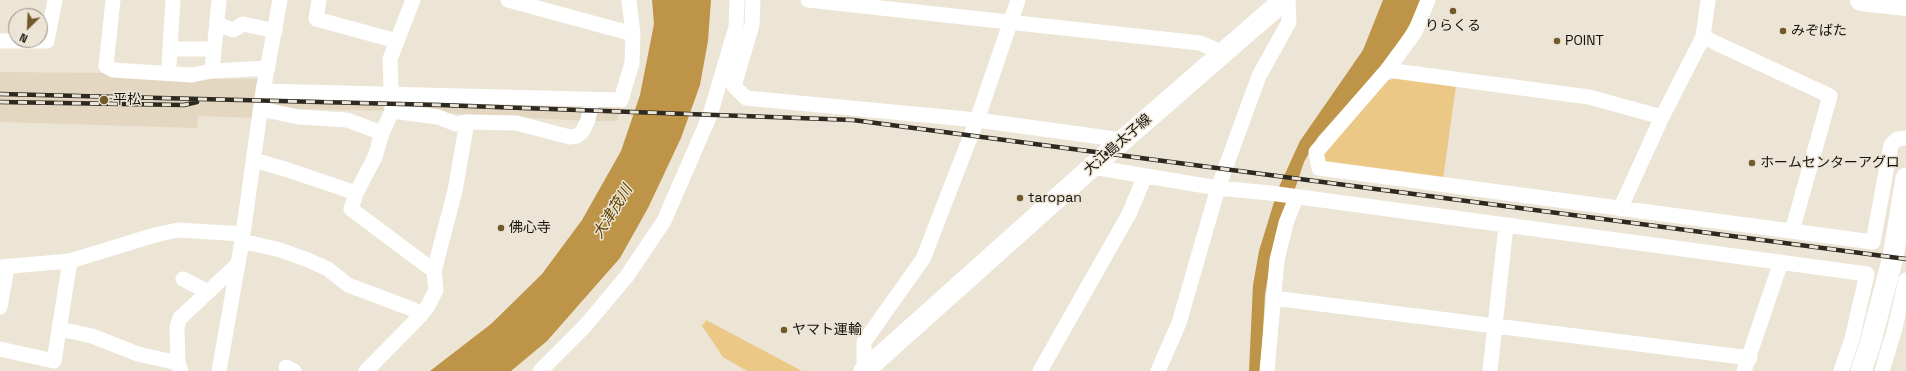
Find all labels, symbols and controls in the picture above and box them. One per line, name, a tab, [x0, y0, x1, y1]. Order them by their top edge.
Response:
marker: りらくる	[1448, 6, 1458, 16]
north arrow	[8, 8, 48, 48]
place label: りらくる	[1425, 18, 1481, 34]
place label: みぞばた	[1791, 23, 1847, 39]
marker: みぞばた	[1778, 26, 1788, 36]
text: N	[17, 30, 30, 46]
place label: POINT	[1565, 33, 1604, 49]
marker: POINT	[1552, 36, 1562, 46]
place label: 平松	[113, 92, 141, 108]
marker: 平松	[98, 94, 110, 106]
street label: 大江島太子線	[1081, 111, 1155, 179]
place label: ホームセンターアグロ	[1760, 155, 1900, 171]
marker: ホームセンターアグロ	[1747, 158, 1757, 168]
water label: 大津茂川	[589, 182, 637, 242]
place label: taropan	[1028, 190, 1082, 206]
marker: taropan	[1015, 193, 1025, 203]
place label: 佛心寺	[509, 220, 551, 236]
marker: 佛心寺	[496, 223, 506, 233]
place label: ヤマト運輸	[792, 322, 862, 338]
marker: ヤマト運輸	[779, 325, 789, 335]

